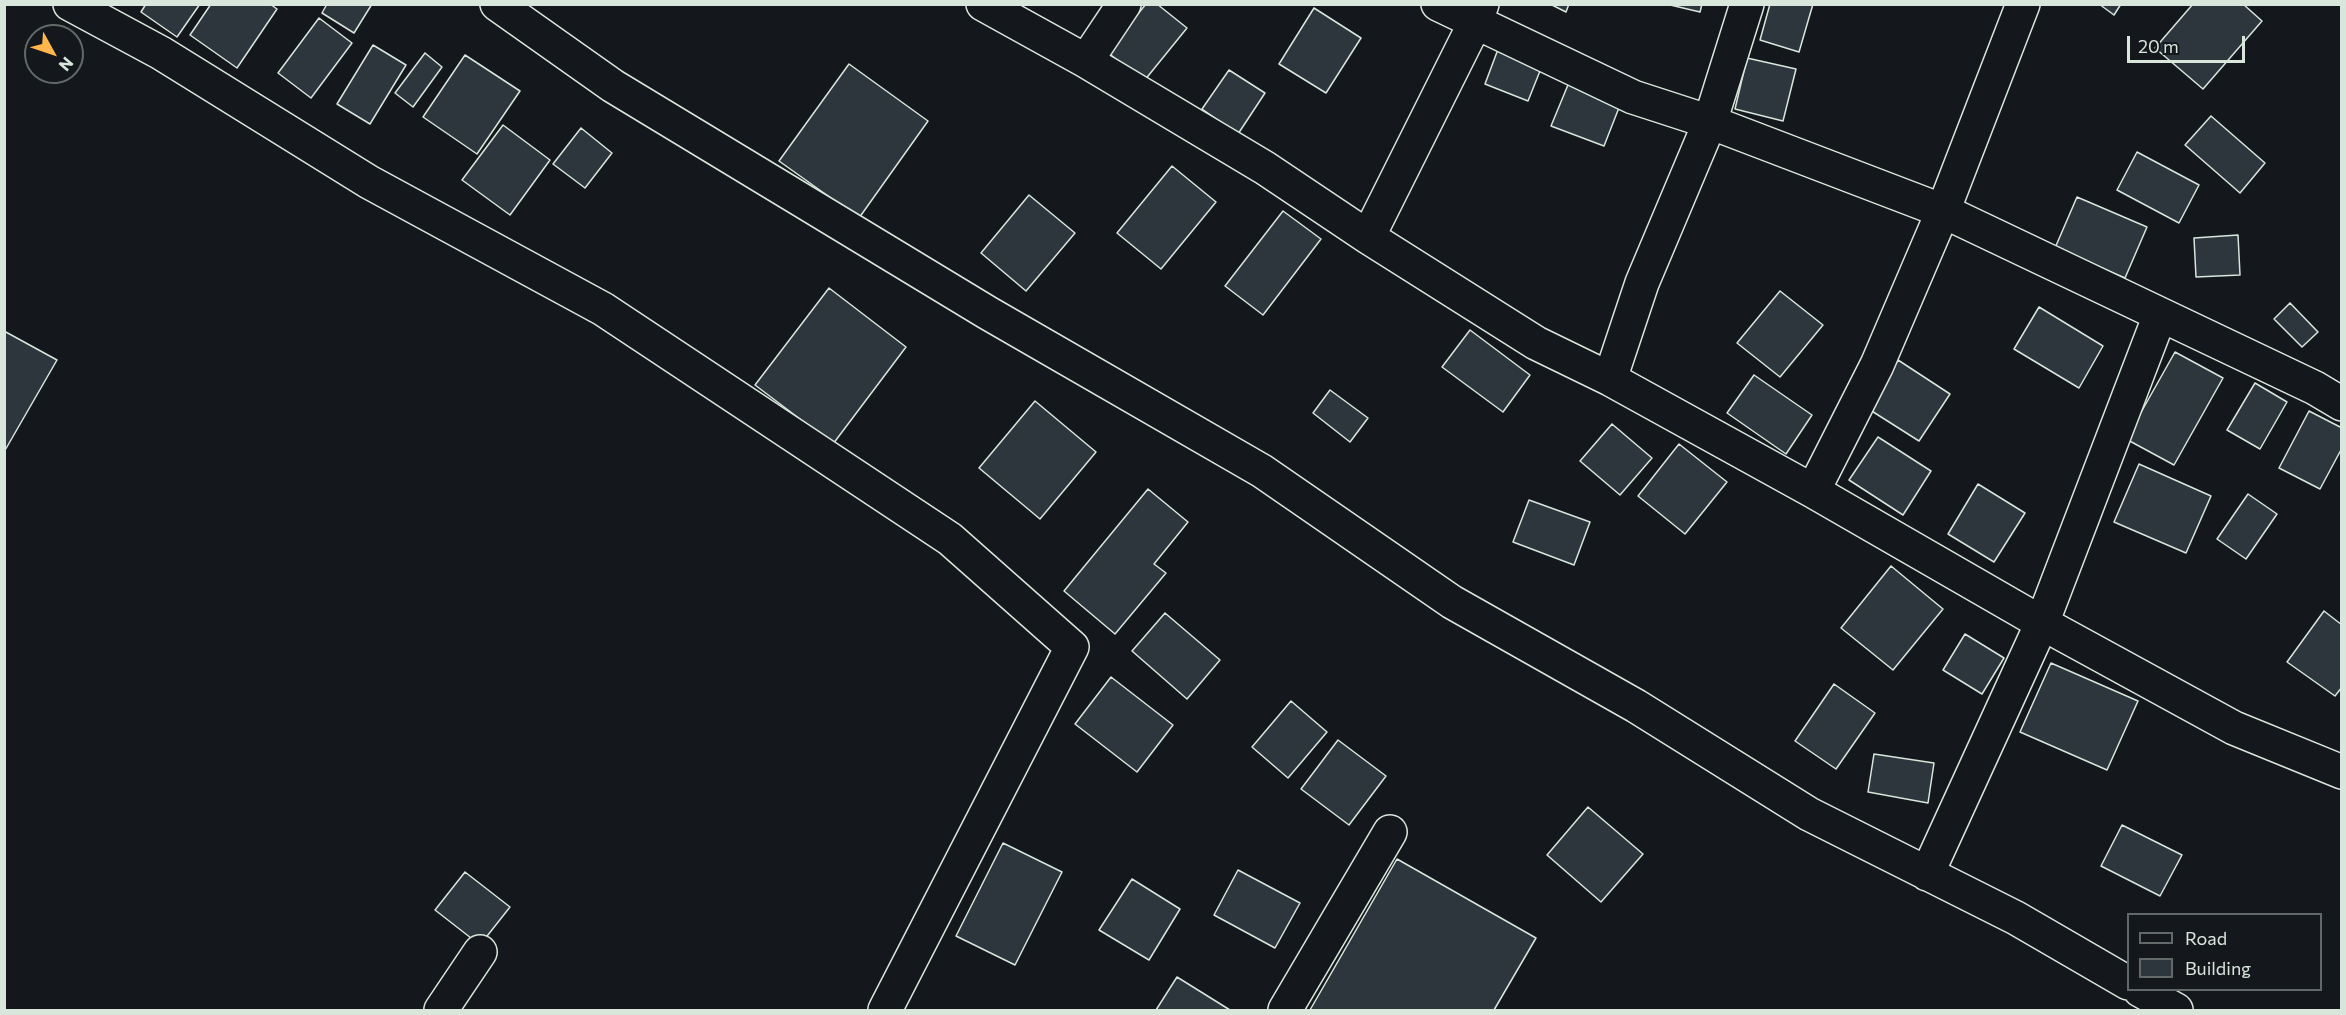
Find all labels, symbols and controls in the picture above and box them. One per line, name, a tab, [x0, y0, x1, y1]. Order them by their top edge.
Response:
north arrow	[24, 24, 84, 84]
scale bar	[2130, 24, 2248, 62]
text: 20 m	[2138, 35, 2179, 57]
text: N	[56, 54, 78, 75]
legend	[2127, 913, 2322, 991]
text: Road	[2185, 927, 2227, 949]
text: Building	[2185, 957, 2251, 979]

